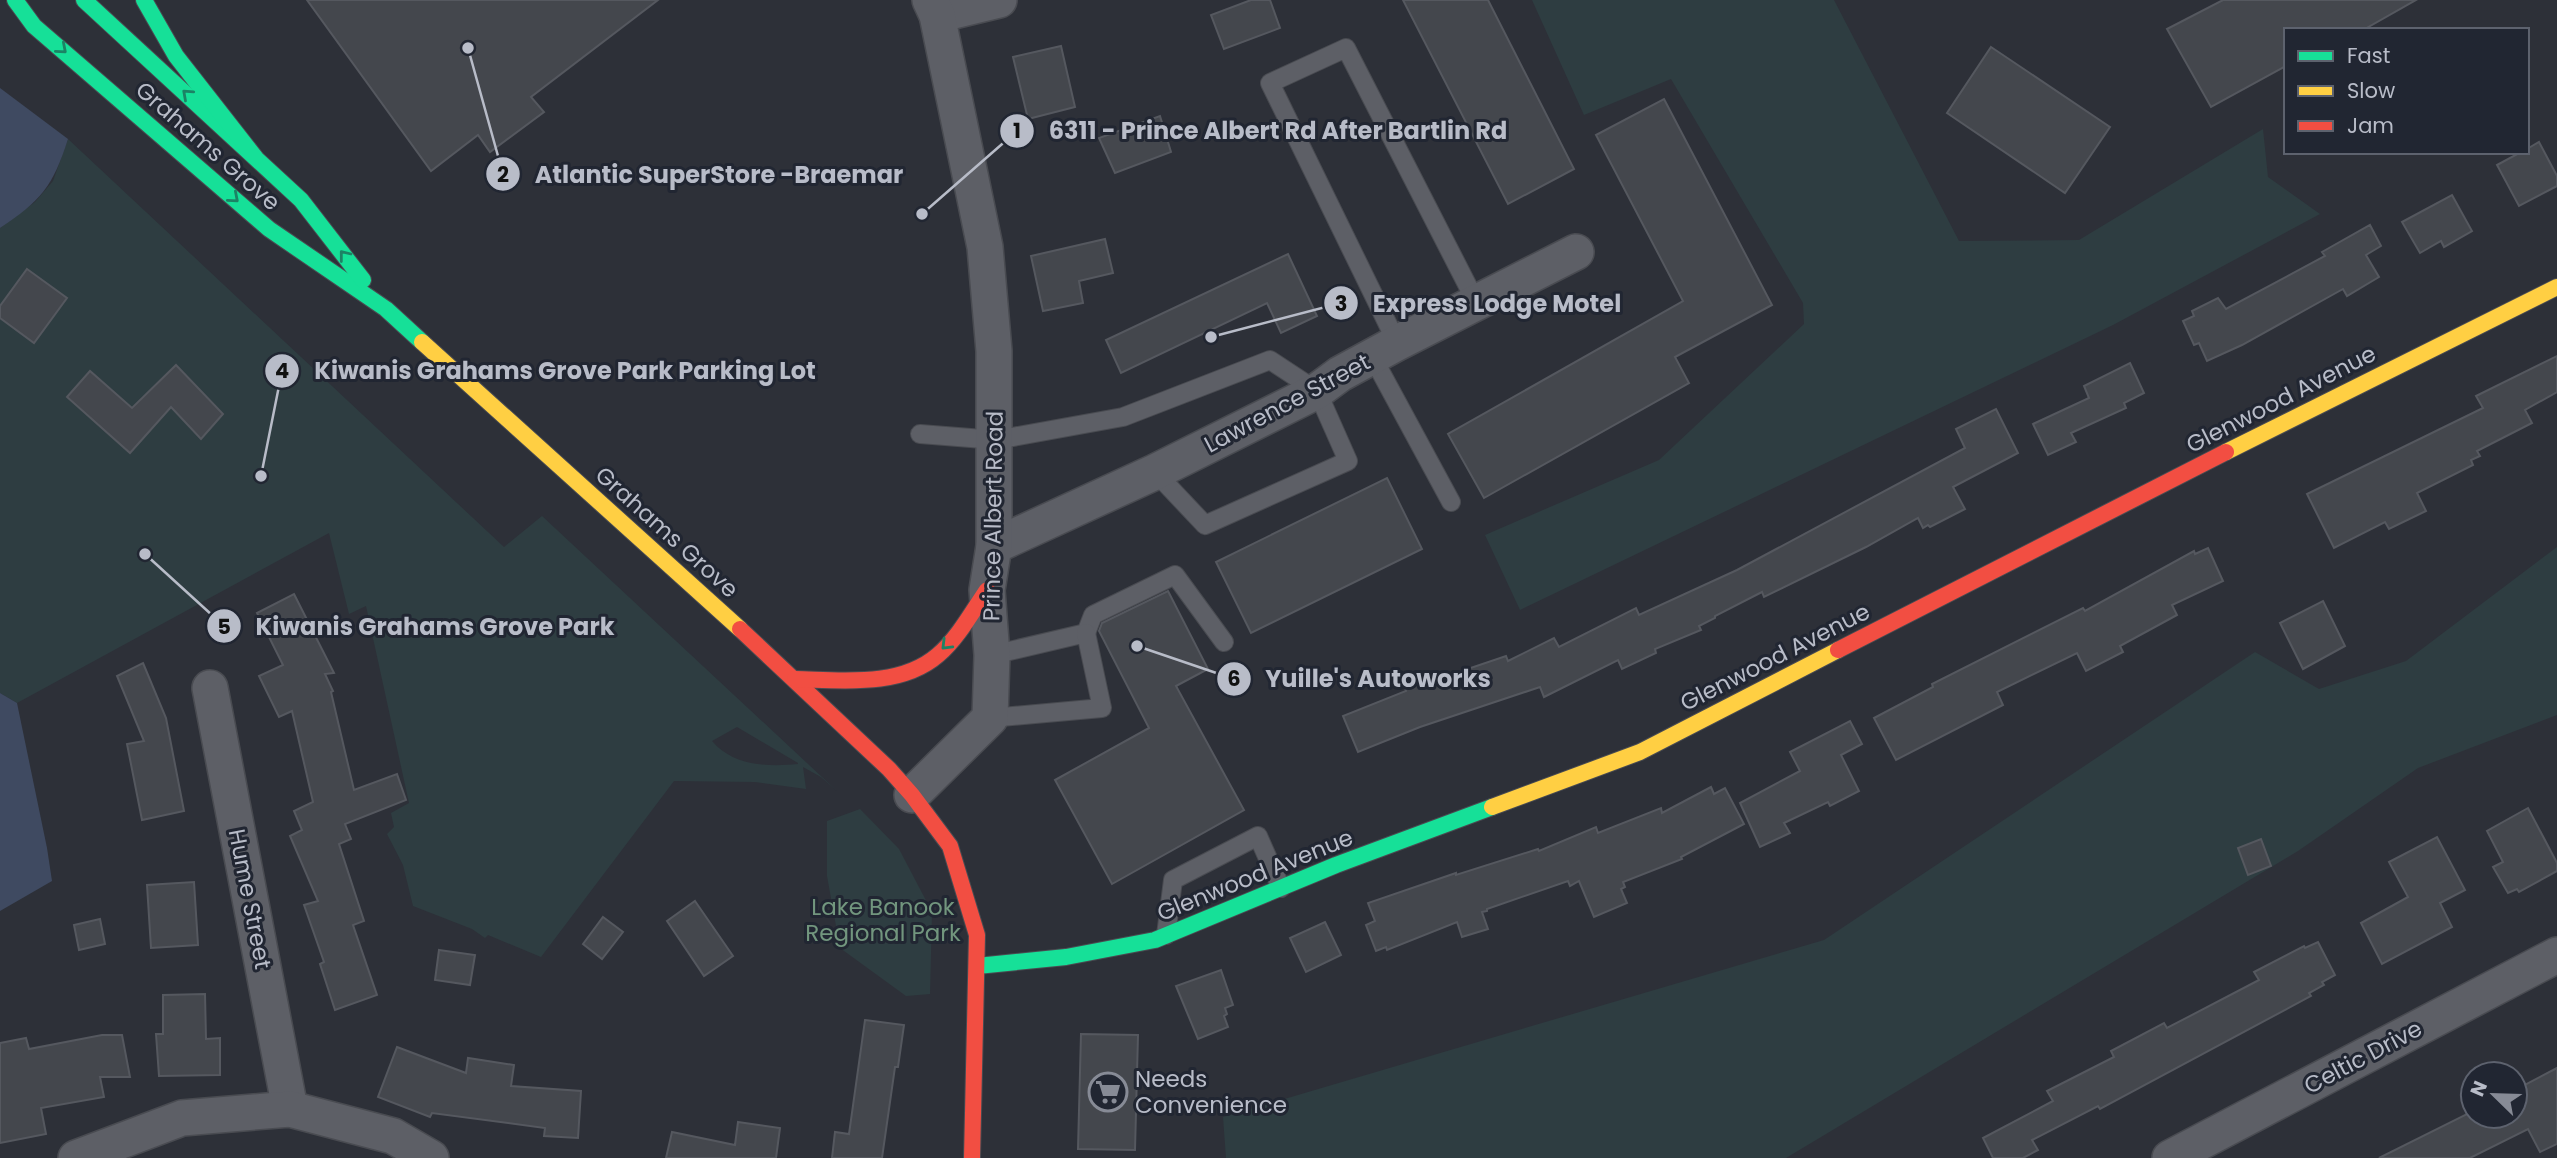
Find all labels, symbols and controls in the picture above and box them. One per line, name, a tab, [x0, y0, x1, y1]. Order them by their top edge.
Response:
legend	[2284, 28, 2529, 154]
one-way arrow	[53, 41, 66, 53]
text: Fast	[2347, 41, 2390, 70]
street label: Grahams Grove	[129, 74, 287, 218]
text: Slow	[2347, 76, 2395, 105]
one-way arrow	[182, 90, 195, 102]
callout: 6311 - Prince Albert Rd After Bartlin Rd	[999, 108, 1521, 153]
text: Jam	[2347, 111, 2394, 140]
text: 6311 - Prince Albert Rd After Bartlin Rd	[1049, 114, 1507, 147]
text: 1	[1013, 116, 1021, 145]
callout: Atlantic SuperStore -Braemar	[486, 152, 917, 197]
text: Atlantic SuperStore -Braemar	[535, 158, 903, 191]
text: 2	[497, 160, 509, 189]
one-way arrow	[225, 190, 238, 202]
one-way arrow	[340, 250, 353, 263]
callout: Express Lodge Motel	[1324, 281, 1635, 326]
text: Express Lodge Motel	[1373, 287, 1621, 320]
text: 3	[1335, 289, 1347, 318]
street label: Glenwood Avenue	[2181, 337, 2381, 461]
street label: Lawrence Street	[1198, 346, 1376, 460]
callout: Kiwanis Grahams Grove Park Parking Lot	[265, 348, 829, 393]
text: Kiwanis Grahams Grove Park Parking Lot	[314, 354, 816, 387]
text: 4	[275, 356, 289, 385]
street label: Prince Albert Road	[975, 410, 1011, 622]
street label: Grahams Grove	[588, 459, 746, 605]
street label: Glenwood Avenue	[1675, 595, 1875, 719]
callout: Kiwanis Grahams Grove Park	[206, 604, 628, 649]
text: Kiwanis Grahams Grove Park	[256, 610, 615, 643]
text: 5	[217, 612, 231, 641]
one-way arrow	[941, 636, 954, 649]
callout: Yuille's Autoworks	[1217, 656, 1505, 701]
text: Yuille's Autoworks	[1265, 662, 1491, 695]
text: 6	[1227, 664, 1241, 693]
street label: Glenwood Avenue	[1152, 821, 1358, 929]
street label: Hume Street	[221, 826, 279, 972]
park label: Lake Banook Regional Park	[805, 891, 961, 949]
street label: Celtic Drive	[2298, 1012, 2428, 1102]
north arrow	[2459, 1060, 2529, 1130]
place label: Needs Convenience	[1135, 1063, 1287, 1121]
supermarket icon: Needs Convenience	[1087, 1071, 1129, 1113]
text: N	[2464, 1077, 2494, 1100]

